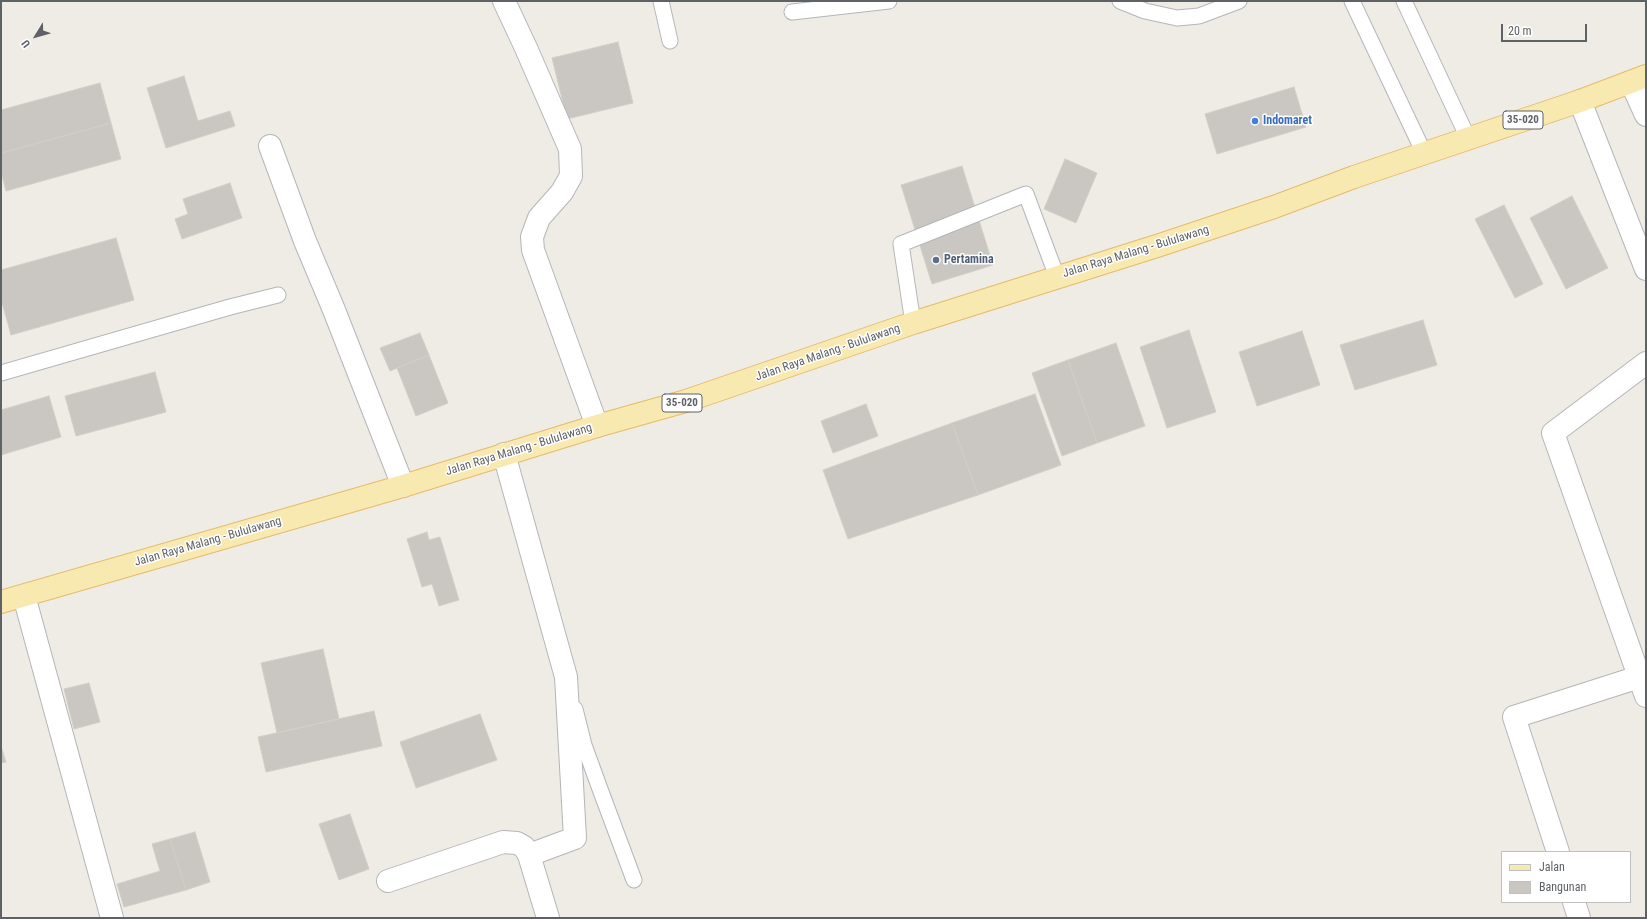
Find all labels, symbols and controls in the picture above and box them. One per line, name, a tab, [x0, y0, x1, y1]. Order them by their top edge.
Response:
north arrow	[16, 16, 56, 56]
scale bar	[1503, 16, 1589, 42]
text: 20 m	[1508, 24, 1532, 38]
text: U	[19, 37, 33, 50]
road number: 35-020	[1503, 111, 1543, 129]
place label: Indomaret	[1263, 114, 1312, 128]
marker: Indomaret	[1250, 116, 1260, 126]
street label: Jalan Raya Malang - Bululawang	[1061, 223, 1211, 281]
place label: Pertamina	[944, 253, 994, 267]
marker: Pertamina	[931, 255, 941, 265]
street label: Jalan Raya Malang - Bululawang	[754, 321, 902, 385]
road number: 35-020	[662, 394, 702, 412]
street label: Jalan Raya Malang - Bululawang	[444, 421, 594, 479]
street label: Jalan Raya Malang - Bululawang	[133, 514, 283, 570]
legend	[1501, 851, 1631, 903]
text: Jalan	[1539, 860, 1565, 874]
text: Bangunan	[1539, 880, 1586, 894]

